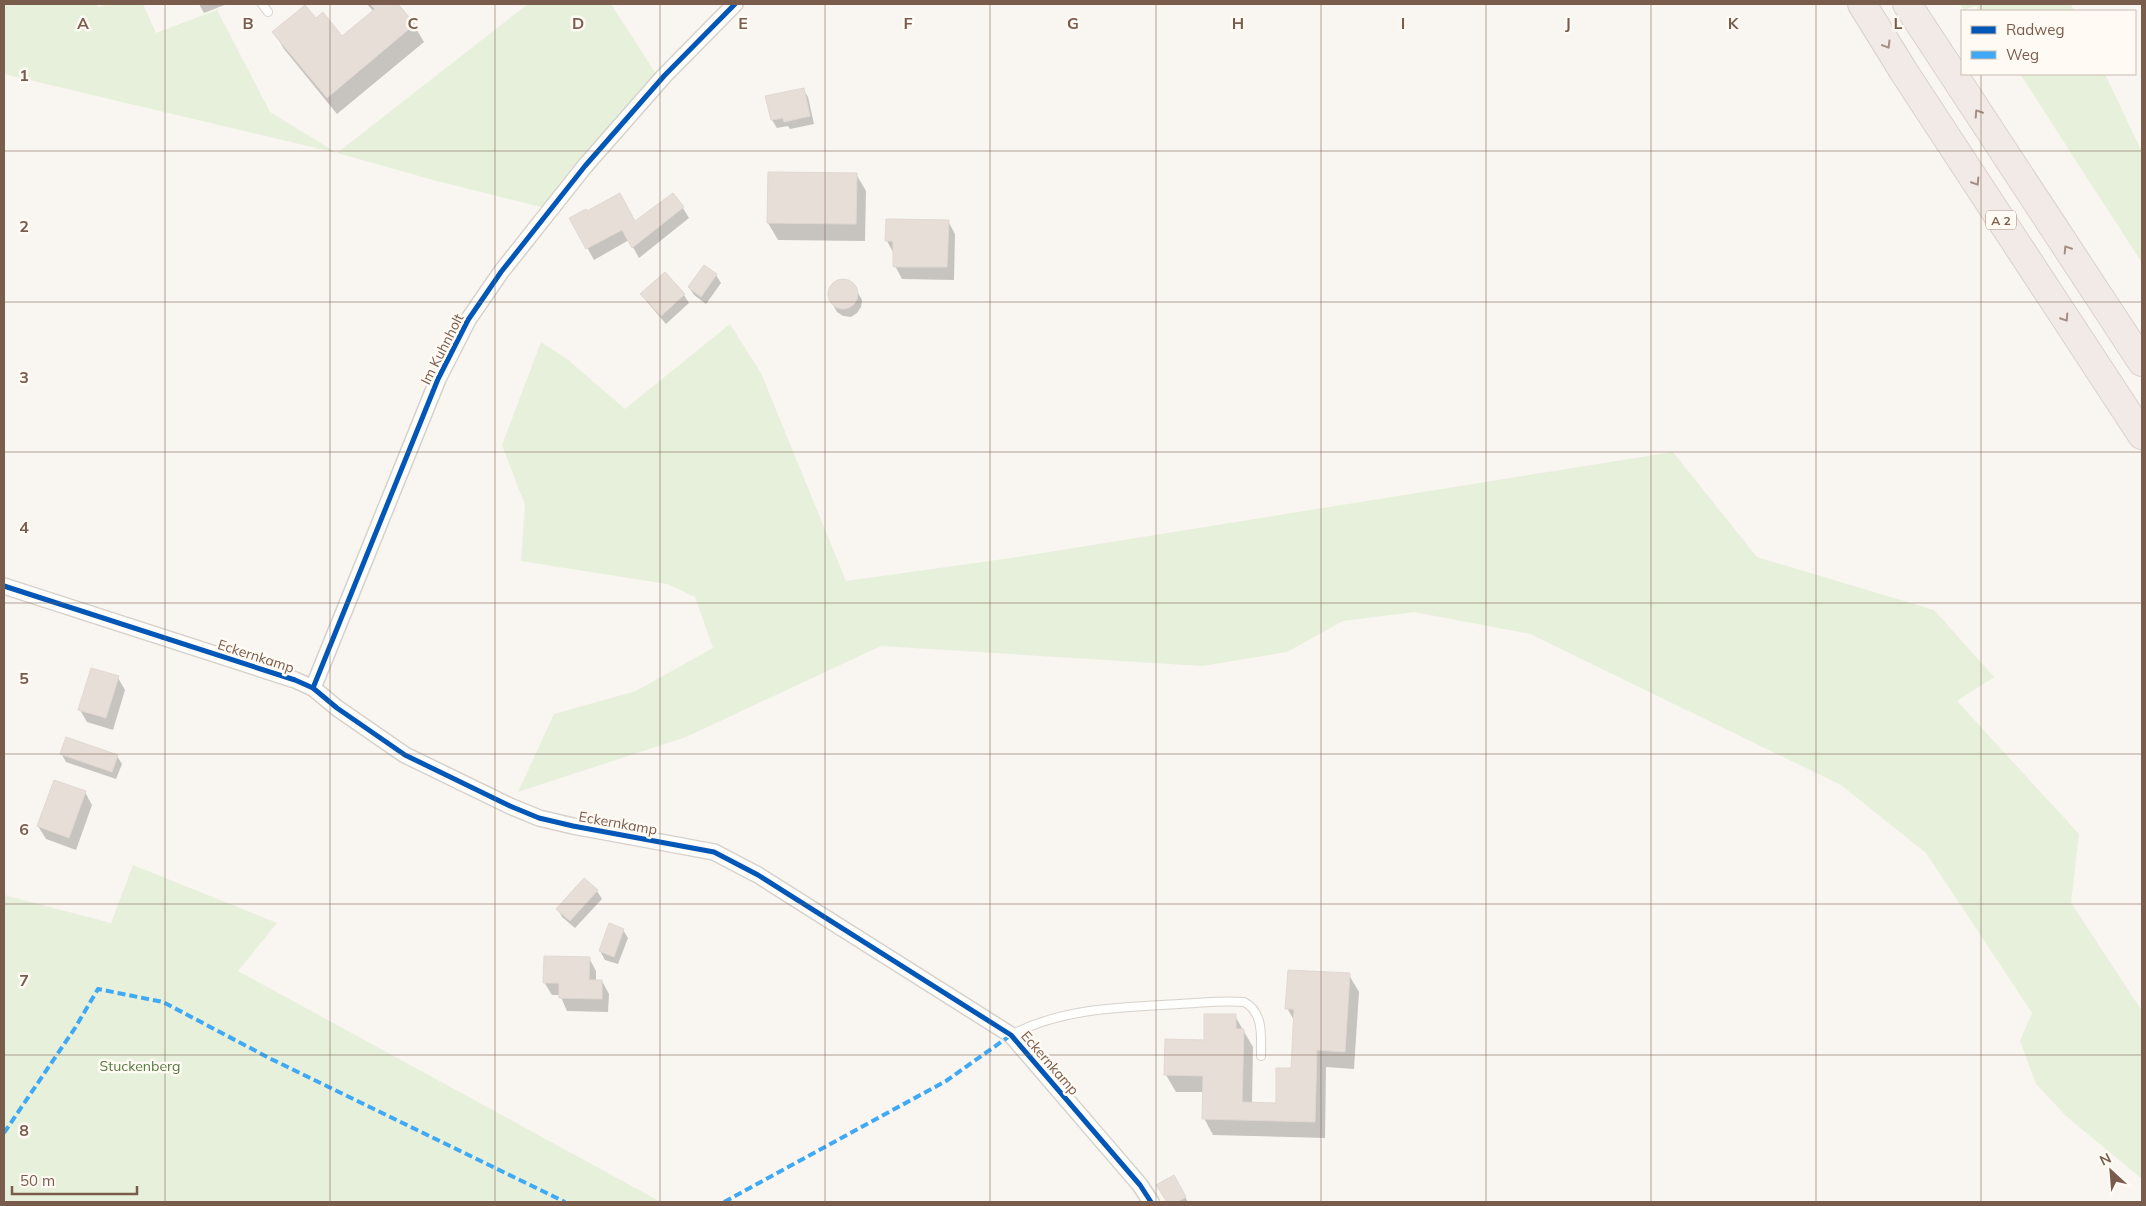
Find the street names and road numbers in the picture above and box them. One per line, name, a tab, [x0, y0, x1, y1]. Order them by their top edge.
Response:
road number: A 2	[1986, 210, 2016, 230]
street label: Im Kuhnholt	[416, 310, 468, 387]
street label: Eckernkamp	[216, 635, 296, 677]
street label: Eckernkamp	[577, 807, 659, 839]
street label: Eckernkamp	[1017, 1027, 1083, 1099]

